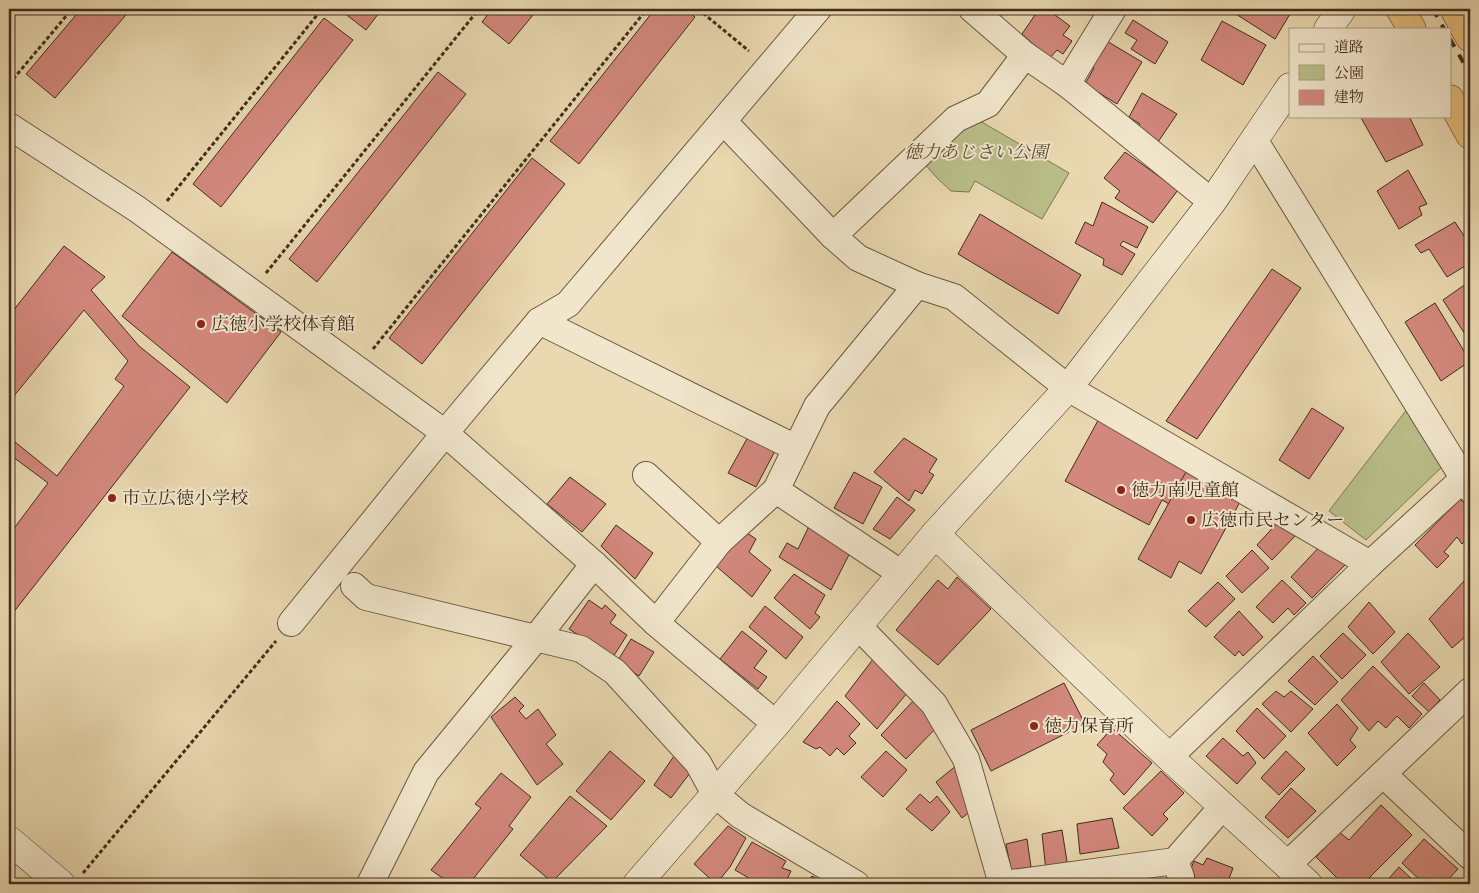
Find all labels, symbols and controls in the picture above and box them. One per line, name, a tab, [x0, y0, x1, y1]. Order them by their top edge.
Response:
legend	[1289, 28, 1452, 118]
text: 道路	[1334, 38, 1364, 56]
text: 公園	[1334, 64, 1364, 82]
text: 建物	[1334, 88, 1364, 106]
park label: 徳力あじさい公園	[904, 141, 1051, 163]
place label: 広徳小学校体育館	[211, 313, 355, 335]
marker: 広徳小学校体育館	[195, 318, 207, 330]
place label: 徳力南児童館	[1131, 479, 1239, 501]
marker: 徳力南児童館	[1115, 484, 1127, 496]
place label: 市立広徳小学校	[122, 487, 248, 509]
marker: 市立広徳小学校	[106, 492, 118, 504]
place label: 広徳市民センター	[1201, 509, 1344, 531]
marker: 広徳市民センター	[1185, 514, 1197, 526]
place label: 徳力保育所	[1044, 715, 1134, 737]
marker: 徳力保育所	[1028, 720, 1040, 732]

